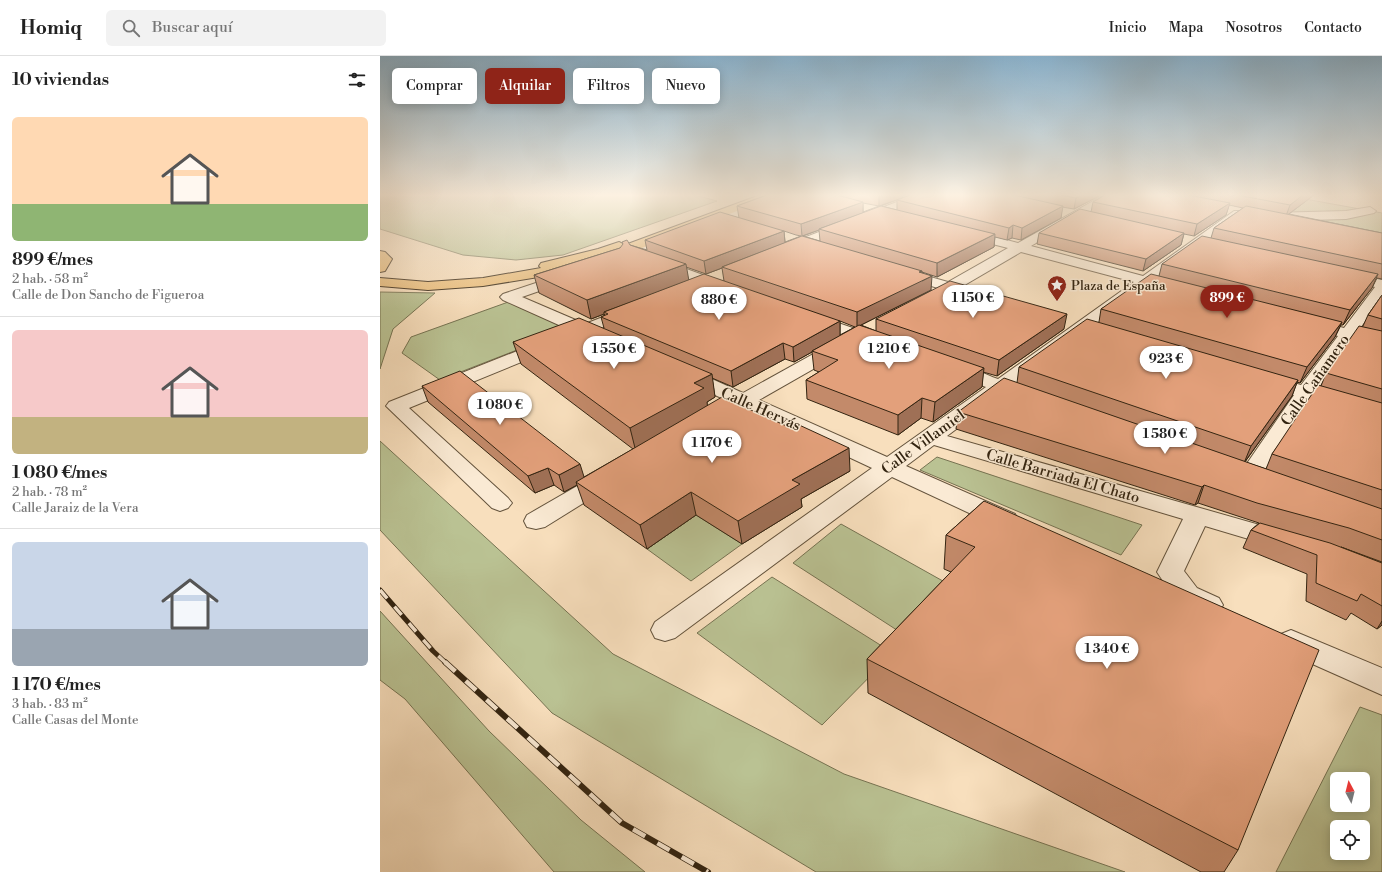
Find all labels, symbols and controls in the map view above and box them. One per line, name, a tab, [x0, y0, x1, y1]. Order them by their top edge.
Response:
search box	[106, 10, 386, 46]
text: Homiq	[20, 16, 82, 40]
icon: search	[120, 17, 142, 39]
text: Buscar aquí	[152, 18, 233, 37]
text: Inicio	[1109, 19, 1147, 37]
text: Mapa	[1169, 19, 1203, 37]
text: Nosotros	[1225, 19, 1282, 37]
text: Contacto	[1304, 19, 1362, 37]
chip: Comprar	[392, 68, 477, 104]
chip: Alquilar	[485, 68, 565, 104]
chip: Filtros	[573, 68, 644, 104]
chip: Nuevo	[652, 68, 720, 104]
text: 10 viviendas	[12, 69, 109, 91]
icon: filters	[346, 69, 368, 91]
icon: home	[154, 143, 226, 215]
text: 899 €/mes	[12, 249, 93, 271]
text: 2 hab. · 58 m²	[12, 271, 88, 287]
place icon: Plaza de España	[1046, 274, 1068, 302]
place label: Plaza de España	[1071, 278, 1166, 294]
pin: 1 150 €	[936, 285, 1010, 319]
pin: 899 €	[1199, 285, 1255, 319]
text: Calle de Don Sancho de Figueroa	[12, 287, 204, 303]
pin: 880 €	[691, 287, 747, 321]
text: 1 150 €	[952, 290, 994, 306]
text: 899 €	[1209, 290, 1245, 306]
text: 880 €	[701, 292, 737, 308]
street label: Calle Cañamero	[1277, 331, 1354, 430]
pin: 1 550 €	[577, 336, 651, 370]
pin: 1 210 €	[852, 336, 926, 370]
text: 1 550 €	[592, 341, 636, 357]
text: 1 210 €	[868, 341, 910, 357]
pin: 923 €	[1138, 346, 1194, 380]
text: 923 €	[1149, 351, 1183, 367]
icon: home	[154, 356, 226, 428]
street label: Calle Hervás	[718, 383, 804, 436]
pin: 1 080 €	[463, 392, 537, 426]
text: 1 080 €	[477, 397, 523, 413]
street label: Calle Villamiel	[878, 405, 969, 479]
pin: 1 580 €	[1128, 421, 1202, 455]
text: 1 580 €	[1143, 426, 1187, 442]
pin: 1 170 €	[675, 430, 749, 464]
text: 1 170 €	[691, 435, 733, 451]
street label: Calle Barriada El Chato	[984, 445, 1142, 508]
text: 1 080 €/mes	[12, 462, 107, 484]
text: 2 hab. · 78 m²	[12, 484, 87, 500]
text: Calle Jaraiz de la Vera	[12, 500, 139, 516]
icon: home	[154, 568, 226, 640]
pin: 1 340 €	[1070, 636, 1144, 670]
text: 1 340 €	[1084, 641, 1130, 657]
text: 1 170 €/mes	[12, 674, 101, 696]
text: 3 hab. · 83 m²	[12, 696, 88, 712]
text: Calle Casas del Monte	[12, 712, 139, 728]
north arrow	[1330, 772, 1370, 812]
map controls	[1330, 772, 1370, 860]
button: locate	[1330, 820, 1370, 860]

